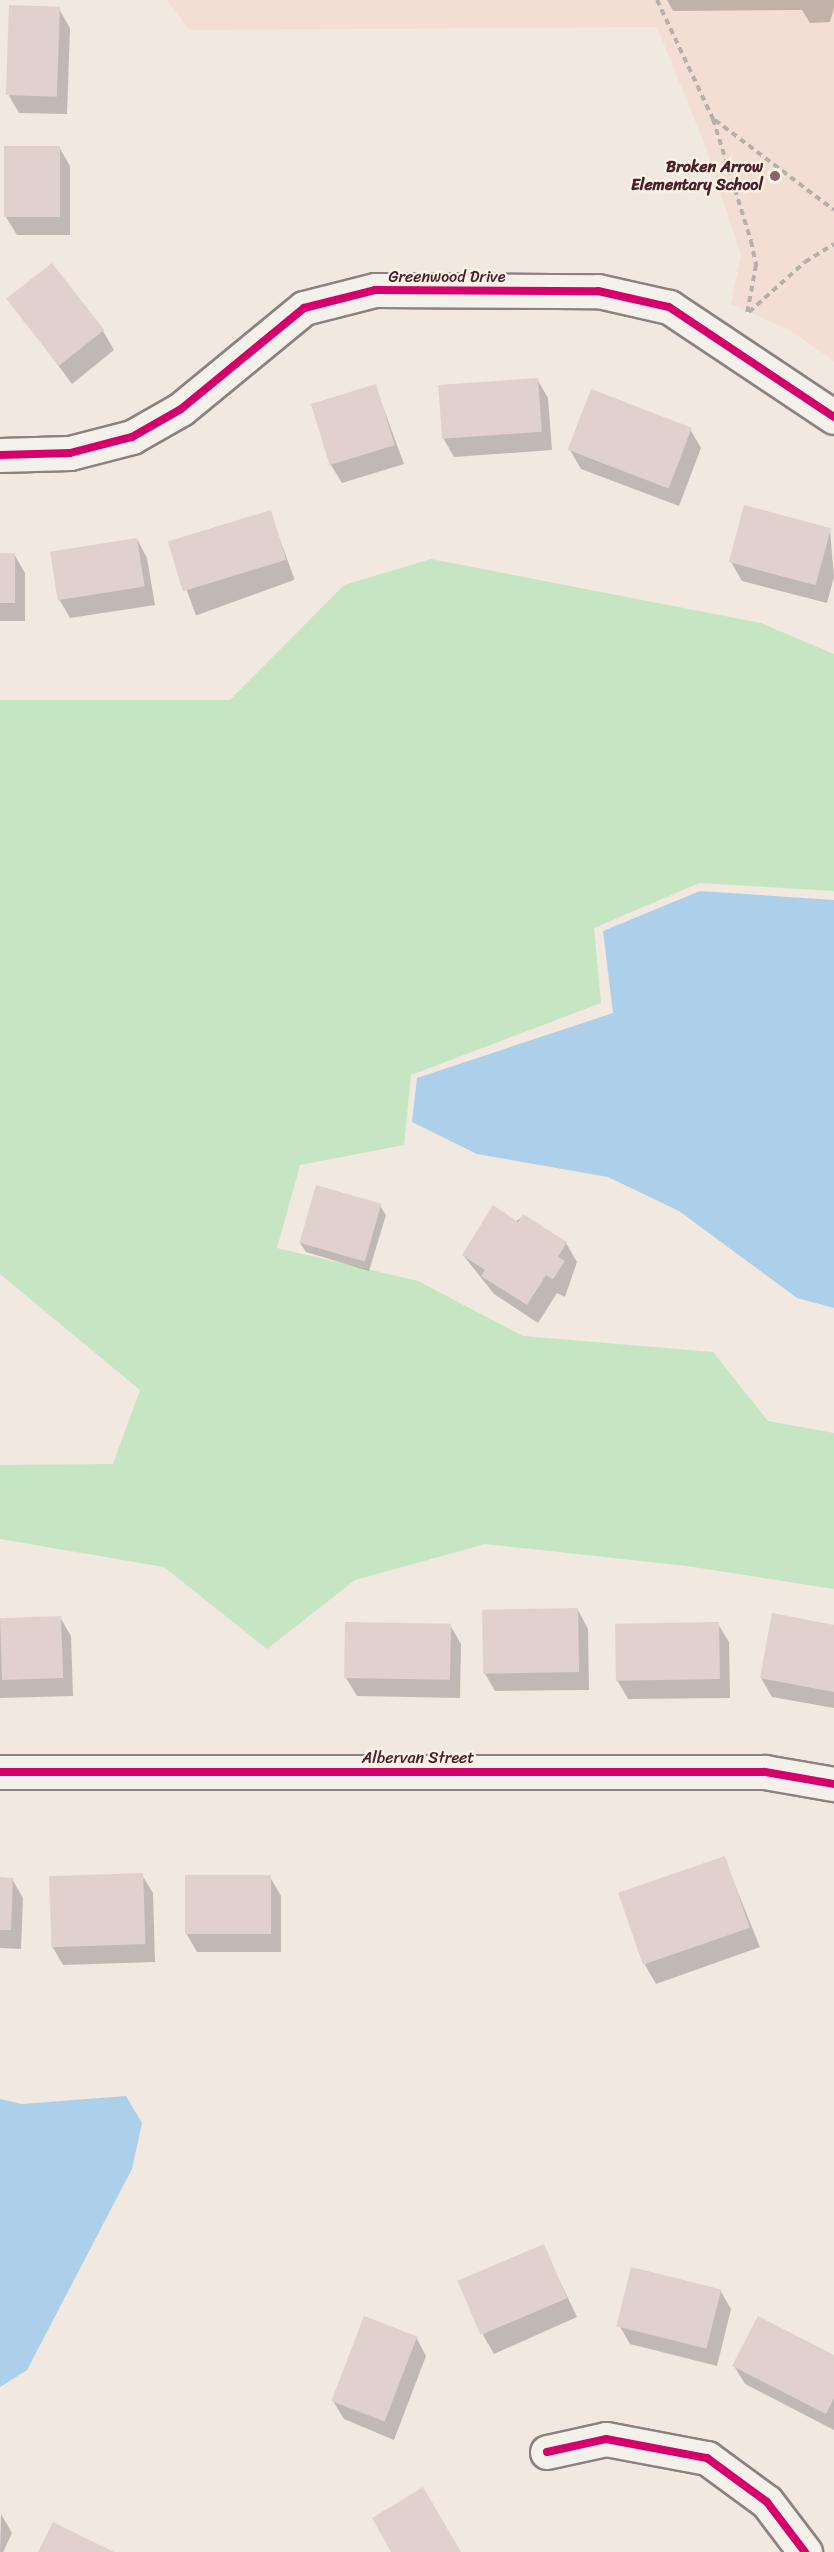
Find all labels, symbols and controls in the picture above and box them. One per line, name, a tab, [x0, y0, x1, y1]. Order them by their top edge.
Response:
place label: Broken Arrow Elementary School	[631, 157, 763, 195]
marker: Broken Arrow Elementary School	[768, 169, 782, 183]
street label: Greenwood Drive	[388, 267, 506, 287]
street label: Albervan Street	[361, 1748, 475, 1768]

